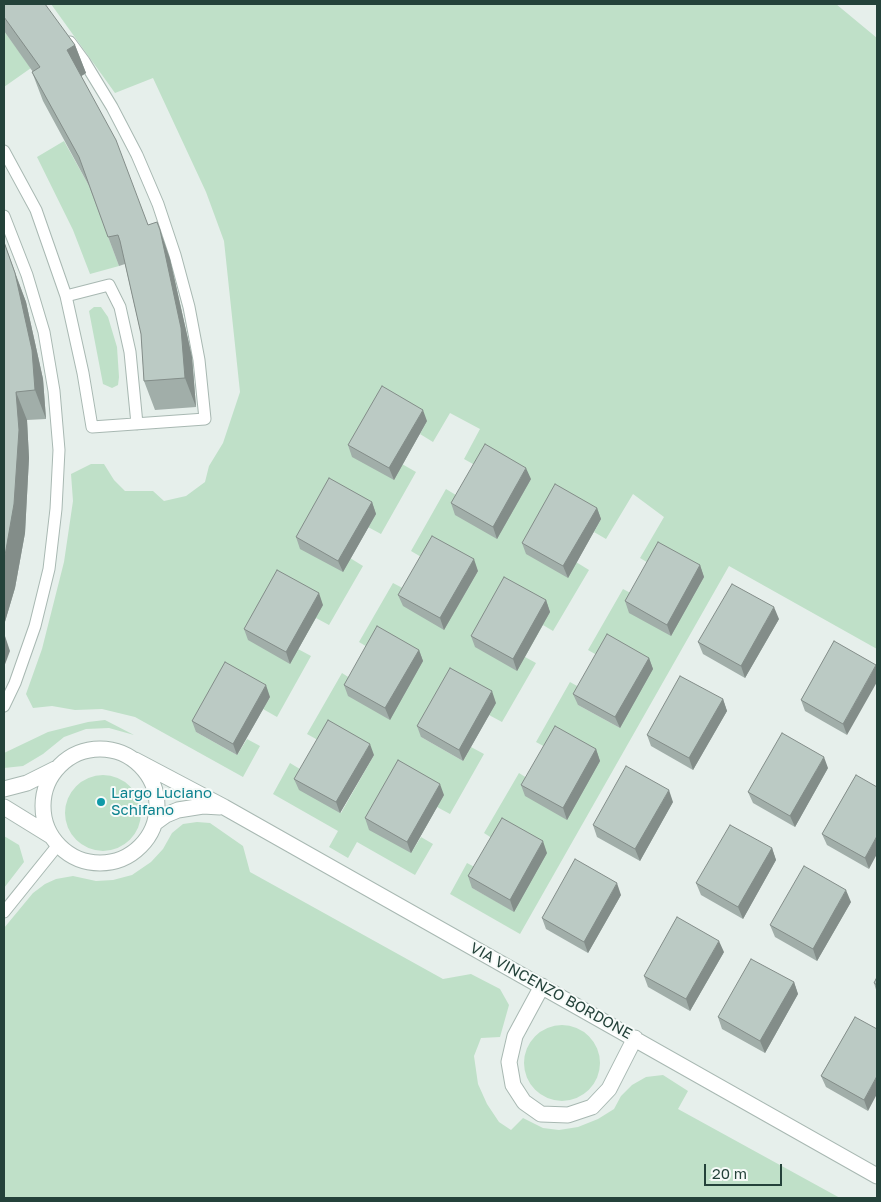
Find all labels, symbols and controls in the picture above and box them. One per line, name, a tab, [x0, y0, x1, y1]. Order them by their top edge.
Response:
place label: Largo Luciano Schifano	[111, 784, 212, 819]
marker: Largo Luciano Schifano	[95, 796, 107, 808]
street label: VIA VINCENZO BORDONE	[467, 939, 635, 1043]
scale bar	[706, 1154, 784, 1186]
text: 20 m	[712, 1164, 747, 1182]

